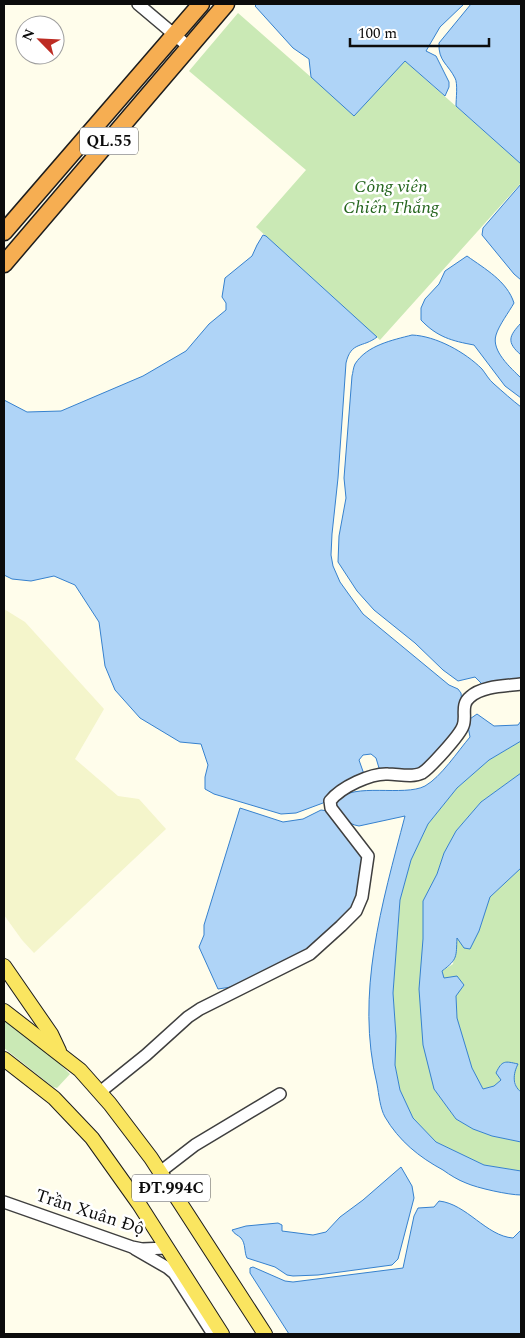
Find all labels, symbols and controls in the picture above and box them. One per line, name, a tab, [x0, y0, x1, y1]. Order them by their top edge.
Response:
north arrow	[15, 15, 65, 65]
scale bar	[350, 15, 489, 47]
text: 100 m	[358, 22, 397, 45]
text: N	[17, 25, 40, 44]
road number: QL.55	[80, 128, 138, 154]
park label: Công viên Chiến Thắng	[343, 173, 440, 221]
road number: ĐT.994C	[132, 1174, 210, 1202]
street label: Trần Xuân Độ	[32, 1182, 148, 1242]

